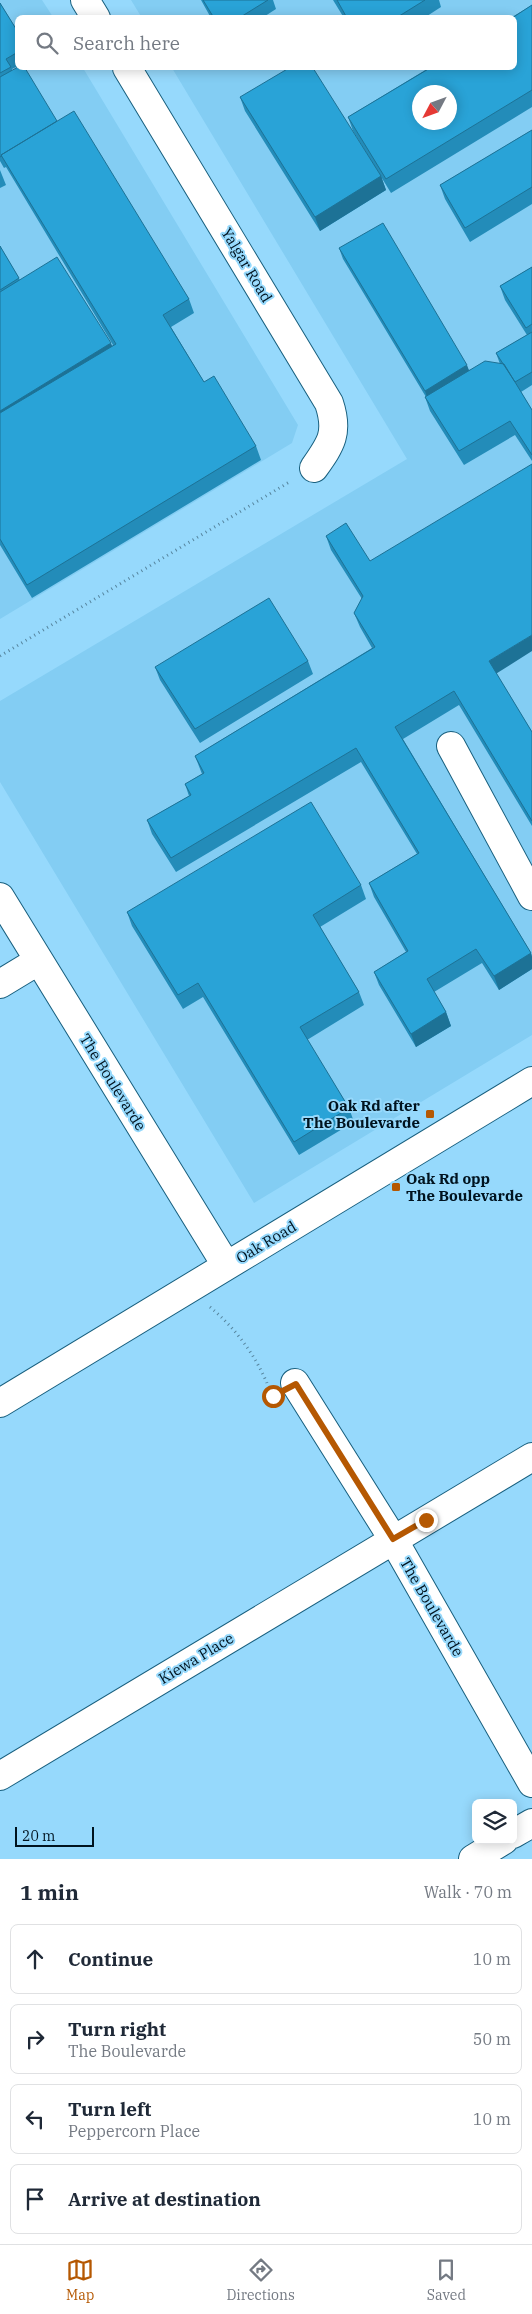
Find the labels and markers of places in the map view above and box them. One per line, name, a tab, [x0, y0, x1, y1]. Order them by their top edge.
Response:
place label: Oak Rd after The Boulevarde	[303, 1096, 421, 1132]
marker: Oak Rd after The Boulevarde	[424, 1108, 436, 1120]
place label: Oak Rd opp The Boulevarde	[406, 1169, 523, 1205]
marker: Oak Rd opp The Boulevarde	[390, 1181, 402, 1193]

